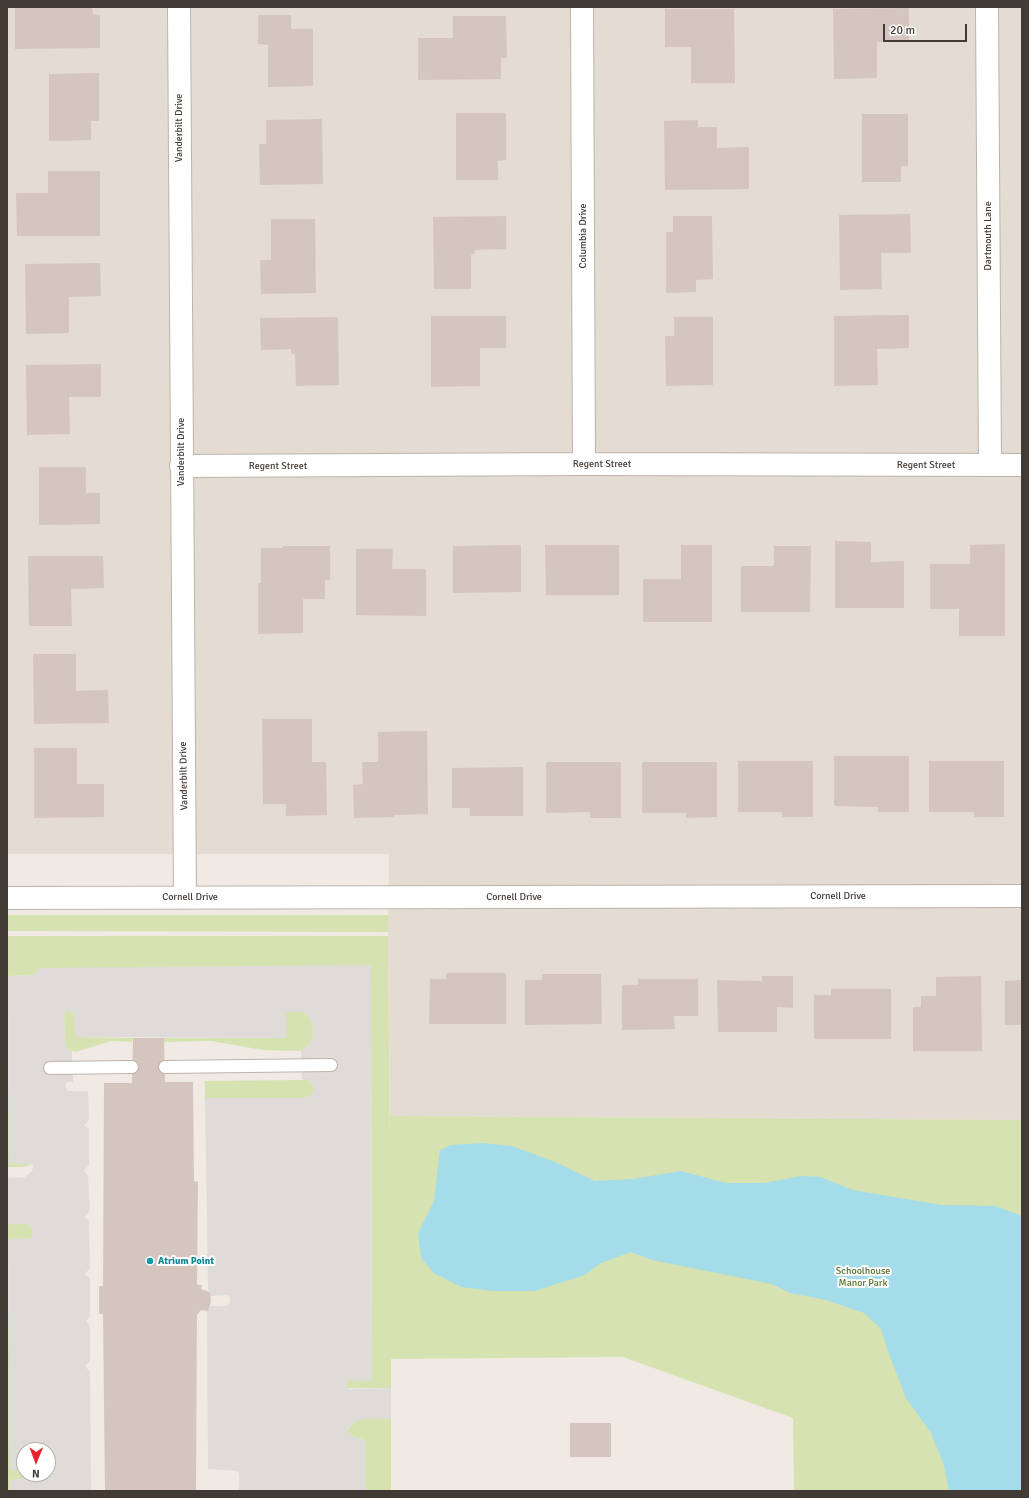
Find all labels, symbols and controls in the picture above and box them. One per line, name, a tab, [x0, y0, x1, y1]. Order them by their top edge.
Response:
scale bar	[885, 16, 969, 42]
text: 20 m	[890, 23, 915, 38]
street label: Vanderbilt Drive	[173, 94, 185, 162]
street label: Dartmouth Lane	[982, 201, 994, 271]
street label: Columbia Drive	[577, 203, 589, 269]
street label: Vanderbilt Drive	[175, 418, 187, 486]
street label: Regent Street	[573, 458, 631, 470]
street label: Regent Street	[897, 459, 955, 471]
street label: Regent Street	[249, 460, 307, 472]
street label: Vanderbilt Drive	[177, 742, 191, 810]
street label: Cornell Drive	[810, 890, 866, 902]
street label: Cornell Drive	[162, 891, 218, 903]
street label: Cornell Drive	[486, 891, 542, 903]
place label: Atrium Point	[158, 1255, 214, 1267]
marker: Atrium Point	[145, 1256, 155, 1266]
park label: Schoolhouse Manor Park	[836, 1265, 890, 1288]
north arrow	[16, 1442, 56, 1482]
text: N	[32, 1467, 40, 1480]

